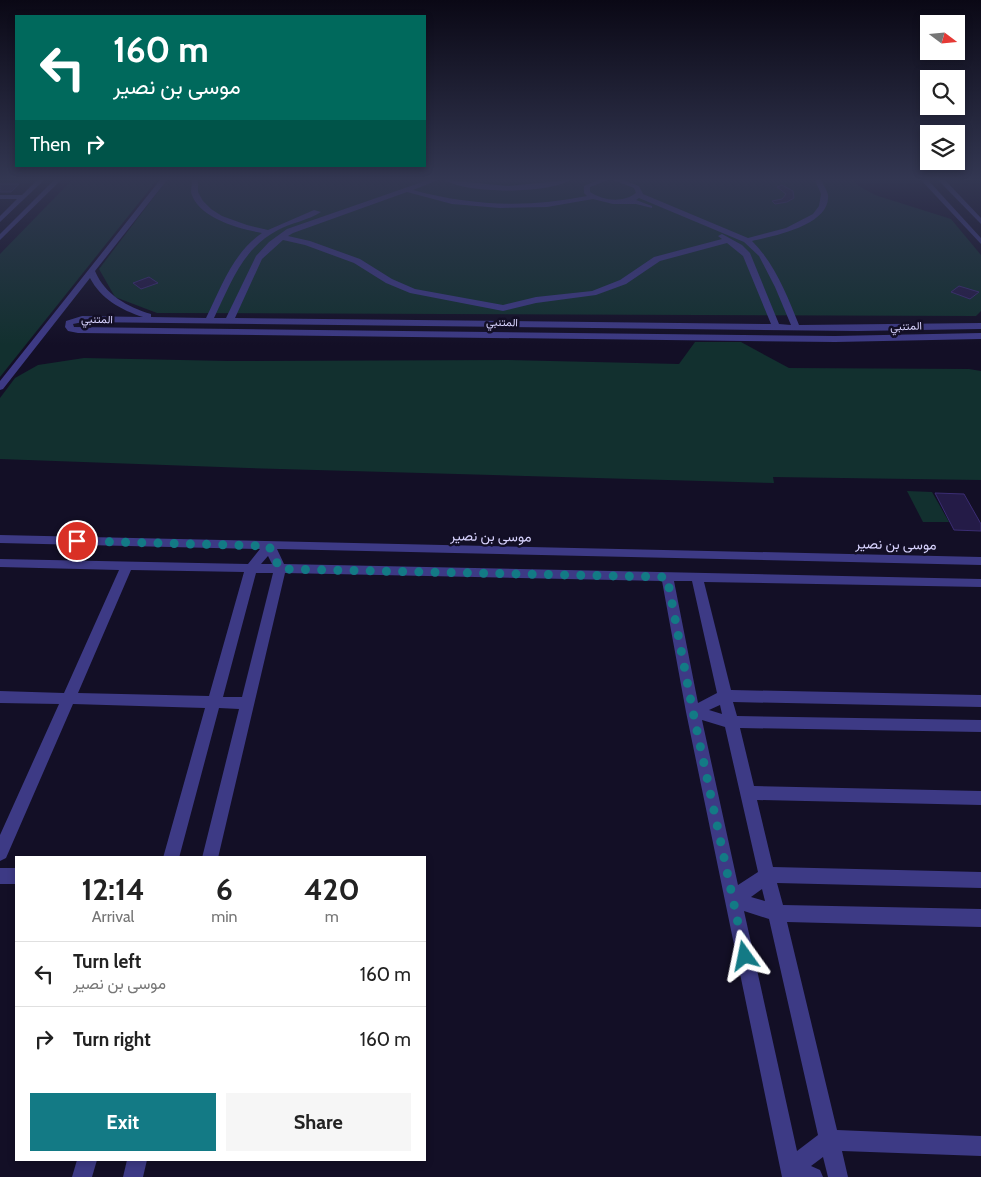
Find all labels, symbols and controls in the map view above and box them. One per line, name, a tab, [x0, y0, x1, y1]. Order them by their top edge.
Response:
north arrow	[920, 15, 965, 60]
map controls	[920, 15, 965, 170]
text: 160 m	[113, 28, 209, 71]
icon: left	[30, 35, 95, 100]
button: search	[920, 70, 965, 115]
text: موسى بن نصير	[113, 73, 241, 100]
button: layers	[920, 125, 965, 170]
icon: right	[81, 130, 109, 158]
text: Then	[30, 133, 71, 156]
street label: المتنبي	[81, 312, 113, 329]
street label: المتنبي	[486, 315, 518, 332]
street label: المتنبي	[890, 318, 922, 337]
pin	[56, 520, 98, 562]
street label: موسى بن نصير	[449, 526, 532, 546]
icon: arrive	[63, 527, 91, 555]
street label: موسى بن نصير	[854, 534, 937, 554]
text: 12:14	[81, 871, 145, 908]
text: 6	[216, 871, 233, 908]
text: 420	[304, 871, 360, 908]
text: Arrival	[92, 907, 134, 926]
text: min	[211, 907, 238, 926]
text: m	[325, 907, 339, 926]
position arrow	[718, 929, 770, 981]
text: Turn left	[73, 950, 141, 973]
icon: left	[30, 960, 58, 988]
text: 160 m	[360, 963, 411, 986]
text: موسى بن نصير	[73, 974, 166, 993]
icon: right	[30, 1025, 58, 1053]
text: Turn right	[73, 1028, 151, 1051]
text: 160 m	[360, 1028, 411, 1051]
button: Exit	[30, 1093, 216, 1151]
button: Share	[226, 1093, 411, 1151]

